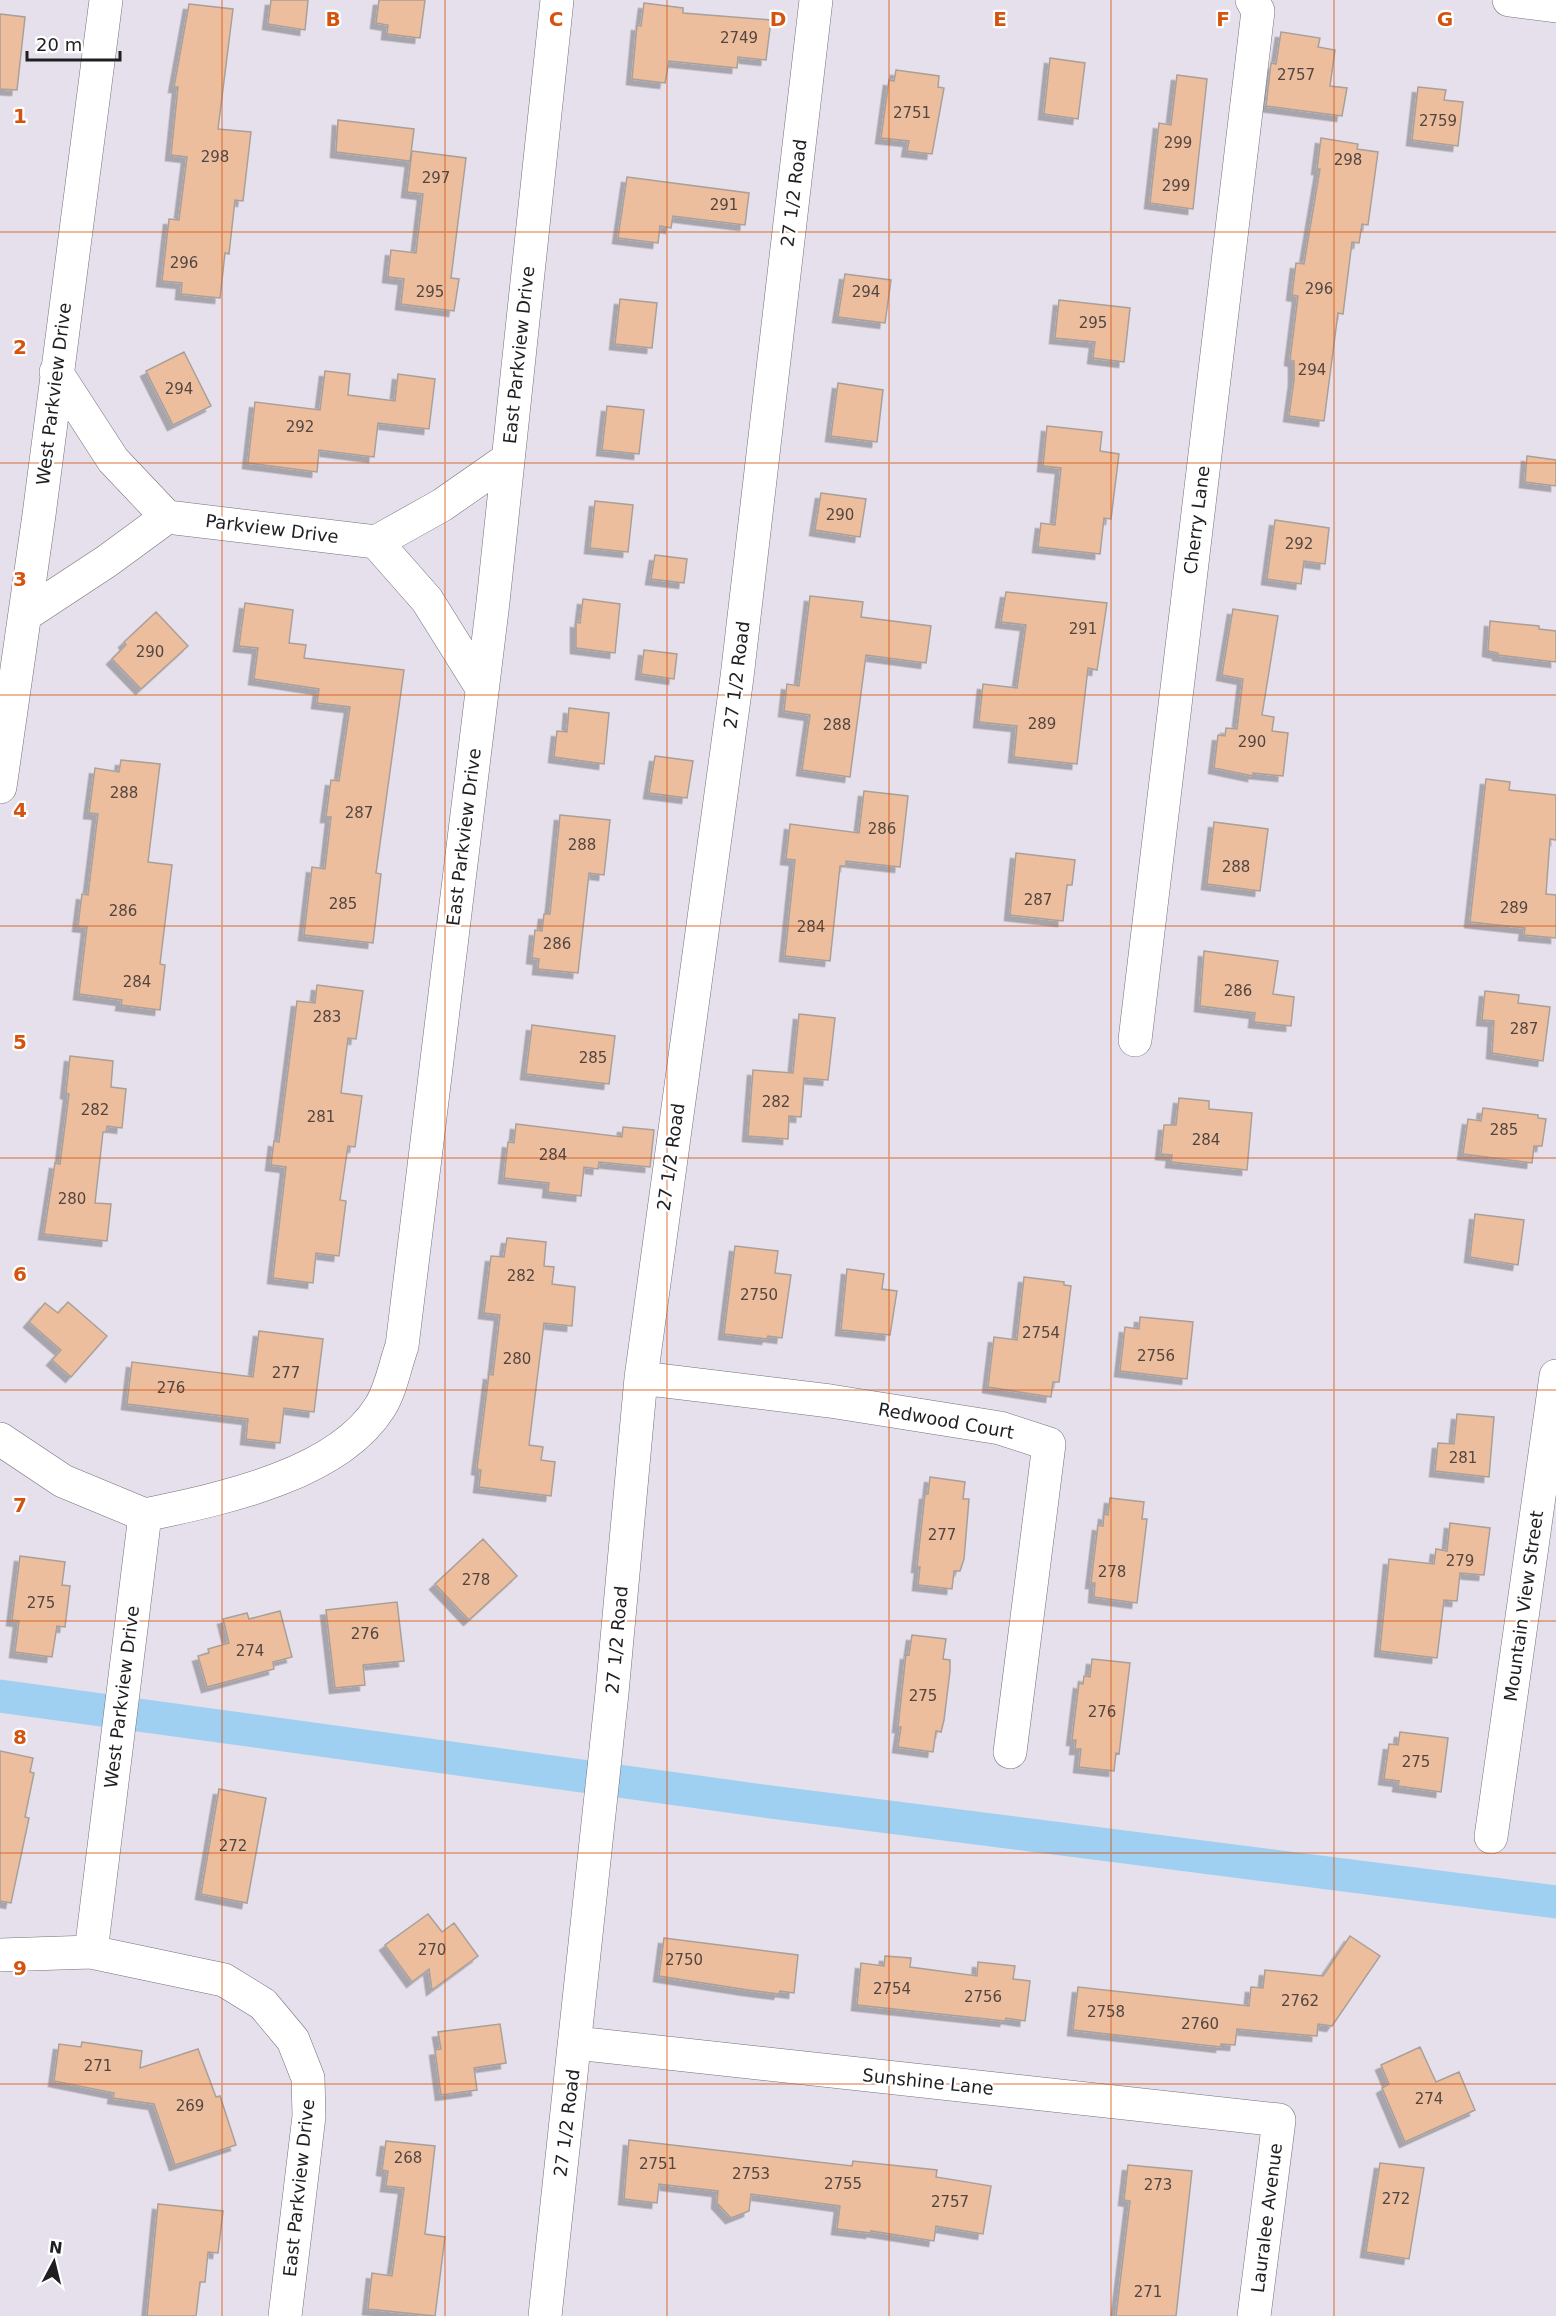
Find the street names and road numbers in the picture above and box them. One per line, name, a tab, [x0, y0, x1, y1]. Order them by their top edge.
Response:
street label: 27 1/2 Road	[776, 138, 811, 248]
street label: East Parkview Drive	[499, 265, 538, 445]
street label: West Parkview Drive	[32, 301, 75, 487]
street label: Cherry Lane	[1179, 464, 1214, 576]
street label: Parkview Drive	[204, 510, 340, 547]
street label: 27 1/2 Road	[719, 620, 754, 730]
street label: East Parkview Drive	[442, 747, 485, 927]
street label: 27 1/2 Road	[653, 1102, 688, 1212]
street label: Redwood Court	[877, 1398, 1016, 1443]
street label: Mountain View Street	[1500, 1509, 1547, 1703]
street label: 27 1/2 Road	[601, 1585, 632, 1695]
street label: West Parkview Drive	[100, 1604, 143, 1790]
street label: Sunshine Lane	[861, 2064, 995, 2099]
street label: 27 1/2 Road	[549, 2068, 584, 2178]
street label: East Parkview Drive	[279, 2098, 318, 2278]
street label: Lauralee Avenue	[1247, 2142, 1286, 2294]

